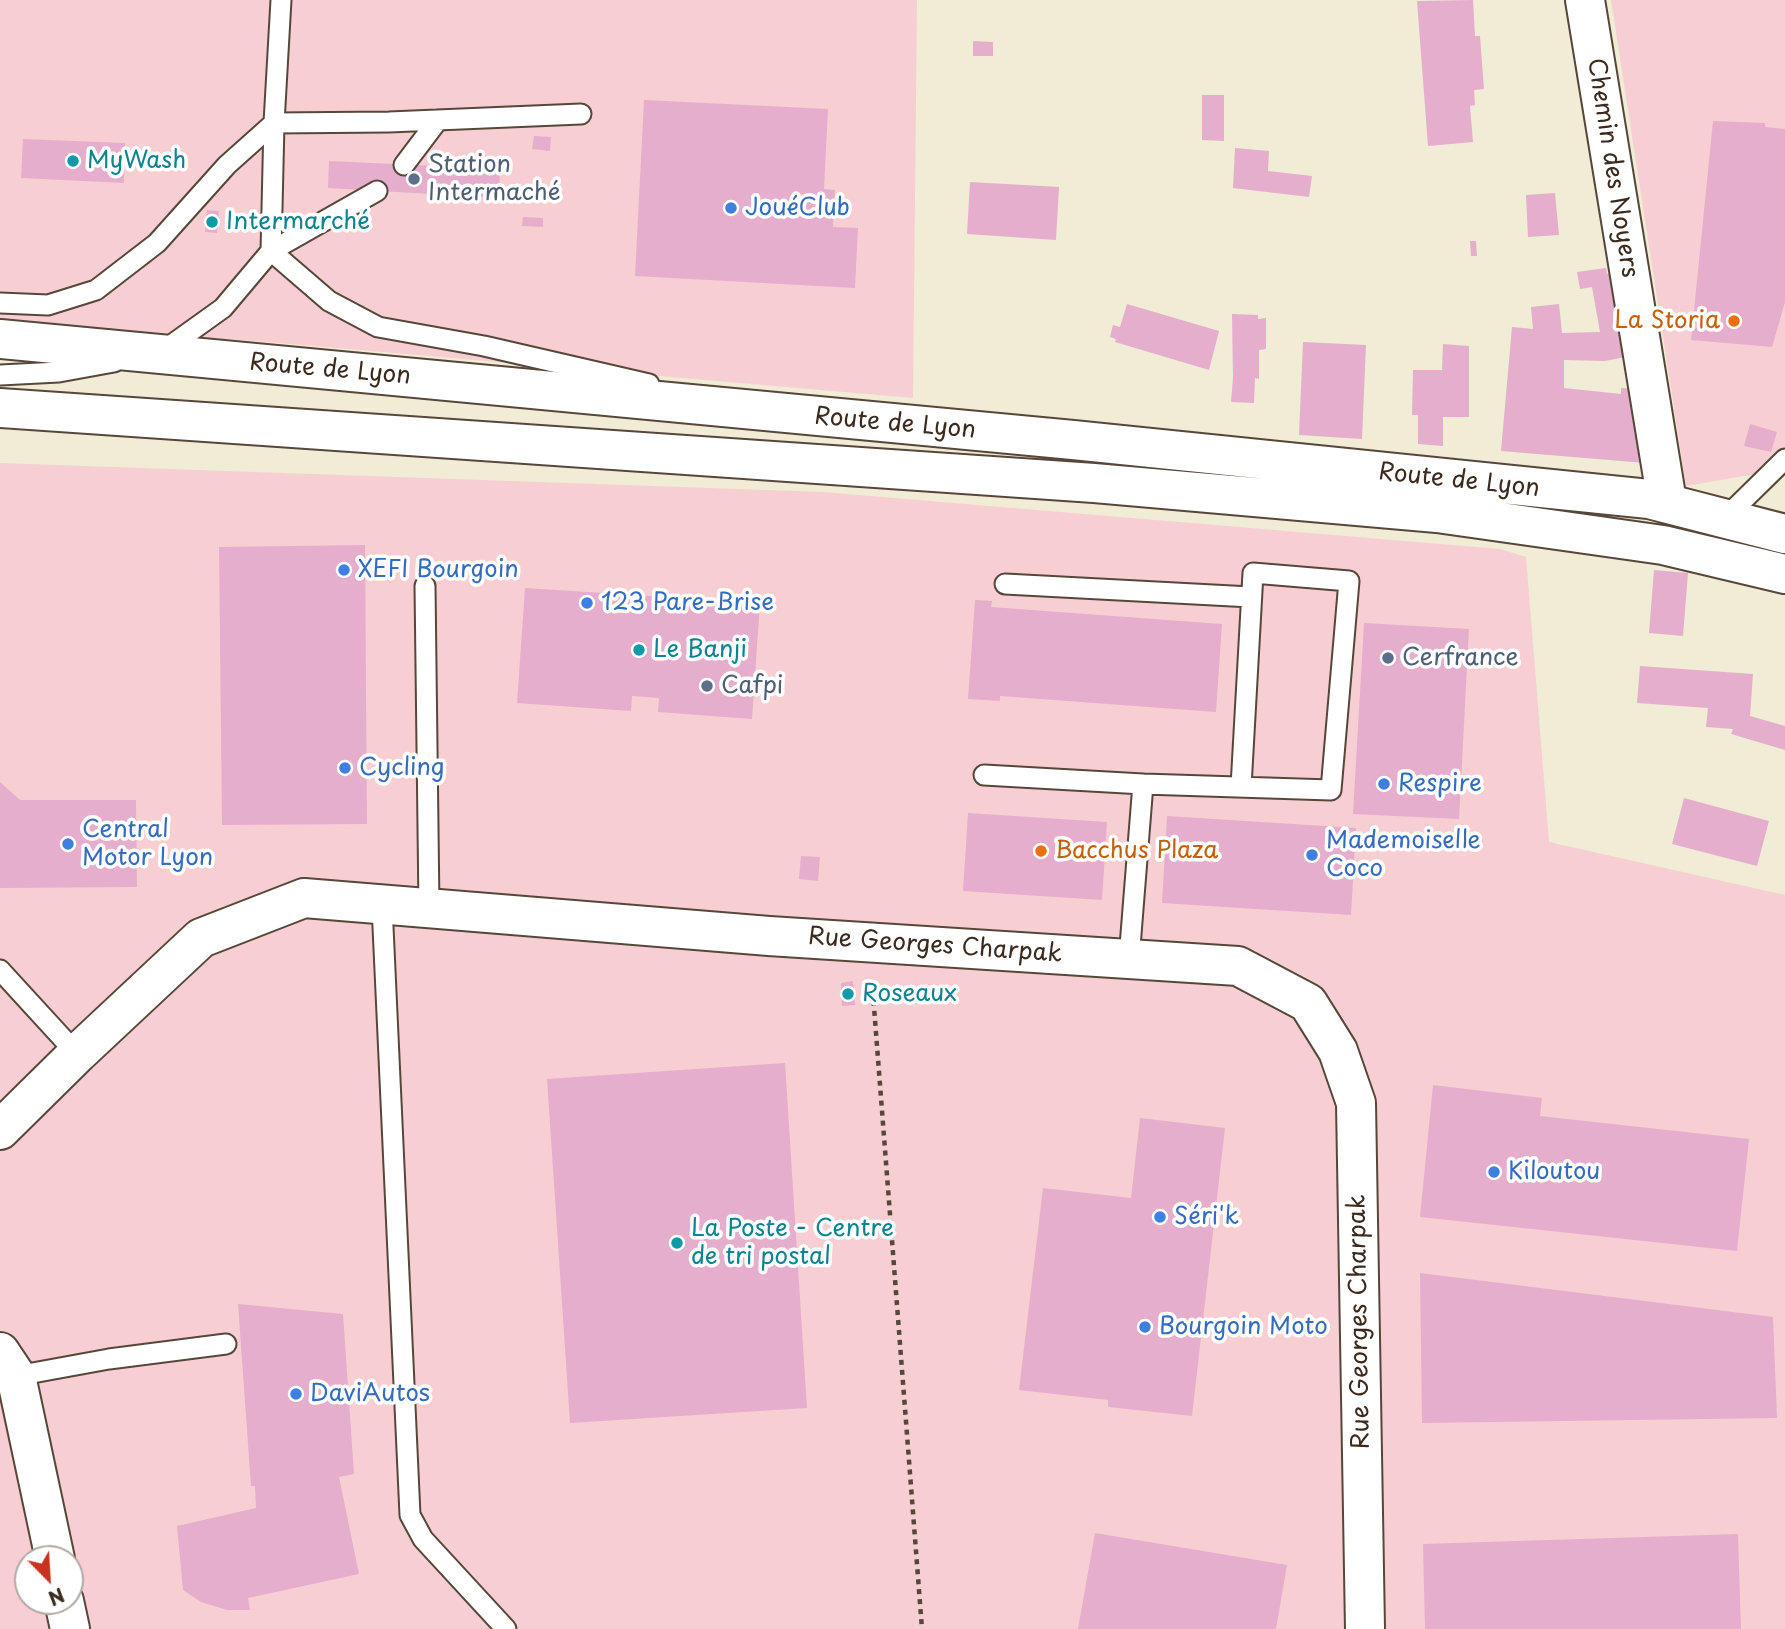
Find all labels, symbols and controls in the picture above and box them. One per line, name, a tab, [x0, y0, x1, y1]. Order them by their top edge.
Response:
street label: Chemin des Noyers	[1580, 56, 1644, 280]
place label: MyWash	[87, 147, 186, 175]
place label: Station Intermaché	[428, 151, 560, 207]
marker: MyWash	[65, 153, 81, 169]
marker: Station Intermaché	[406, 171, 422, 187]
place label: JouéClub	[745, 194, 850, 222]
marker: JouéClub	[723, 200, 739, 216]
place label: Intermarché	[226, 208, 370, 236]
marker: Intermarché	[204, 214, 220, 230]
place label: La Storia	[1614, 307, 1720, 335]
marker: La Storia	[1726, 313, 1742, 329]
street label: Route de Lyon	[248, 349, 412, 391]
street label: Route de Lyon	[813, 403, 977, 445]
street label: Route de Lyon	[1377, 458, 1541, 504]
place label: XEFI Bourgoin	[358, 556, 519, 584]
marker: XEFI Bourgoin	[336, 562, 352, 578]
place label: 123 Pare-Brise	[601, 589, 774, 617]
marker: 123 Pare-Brise	[579, 595, 595, 611]
place label: Le Banji	[653, 636, 747, 664]
marker: Le Banji	[631, 642, 647, 658]
place label: Cerfrance	[1402, 644, 1519, 672]
marker: Cerfrance	[1380, 650, 1396, 666]
place label: Cafpi	[721, 672, 783, 700]
marker: Cafpi	[699, 678, 715, 694]
place label: Cycling	[359, 754, 445, 782]
marker: Cycling	[337, 760, 353, 776]
place label: Respire	[1398, 770, 1482, 798]
marker: Respire	[1376, 776, 1392, 792]
place label: Central Motor Lyon	[82, 816, 213, 872]
place label: Mademoiselle Coco	[1326, 827, 1481, 883]
marker: Central Motor Lyon	[60, 836, 76, 852]
place label: Bacchus Plaza	[1055, 837, 1218, 865]
marker: Bacchus Plaza	[1033, 843, 1049, 859]
marker: Mademoiselle Coco	[1304, 847, 1320, 863]
street label: Rue Georges Charpak	[807, 923, 1063, 969]
place label: Roseaux	[862, 980, 957, 1008]
marker: Roseaux	[840, 986, 856, 1002]
place label: Kiloutou	[1508, 1158, 1600, 1186]
marker: Kiloutou	[1486, 1164, 1502, 1180]
street label: Rue Georges Charpak	[1343, 1194, 1377, 1450]
place label: Séri'k	[1174, 1203, 1239, 1231]
marker: Séri'k	[1152, 1209, 1168, 1225]
place label: La Poste - Centre de tri postal	[691, 1215, 894, 1271]
marker: La Poste - Centre de tri postal	[669, 1235, 685, 1251]
place label: Bourgoin Moto	[1159, 1313, 1328, 1341]
marker: Bourgoin Moto	[1137, 1319, 1153, 1335]
place label: DaviAutos	[310, 1380, 430, 1408]
marker: DaviAutos	[288, 1386, 304, 1402]
north arrow	[14, 1545, 84, 1615]
text: N	[44, 1582, 69, 1613]

